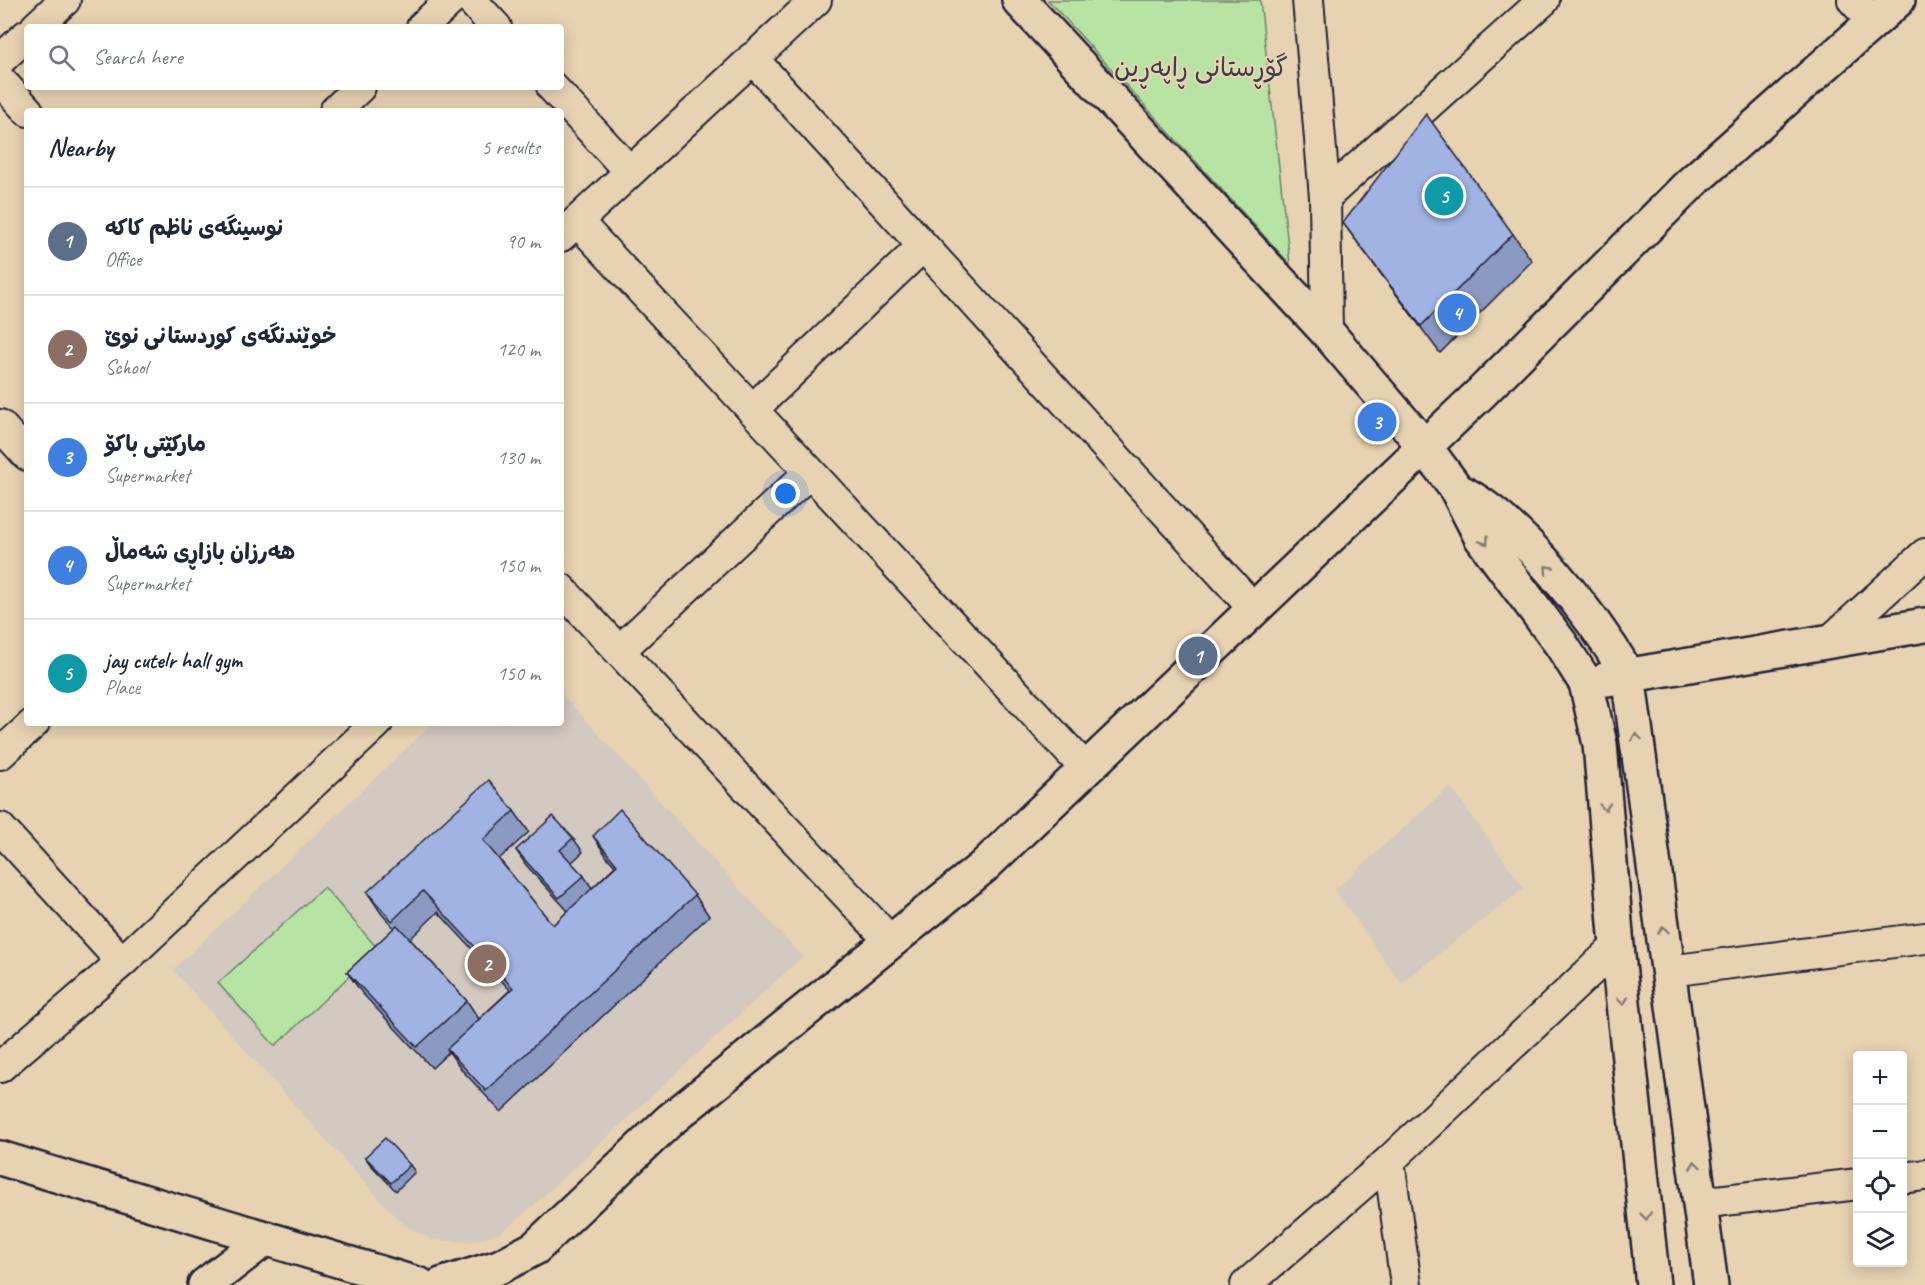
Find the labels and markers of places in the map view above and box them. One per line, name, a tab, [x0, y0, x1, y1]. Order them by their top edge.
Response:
pin: 5	[1424, 174, 1464, 218]
pin: 4	[1438, 290, 1476, 336]
pin: 3	[1358, 400, 1396, 444]
pin: 1	[1178, 634, 1218, 678]
pin: 2	[468, 942, 506, 986]

